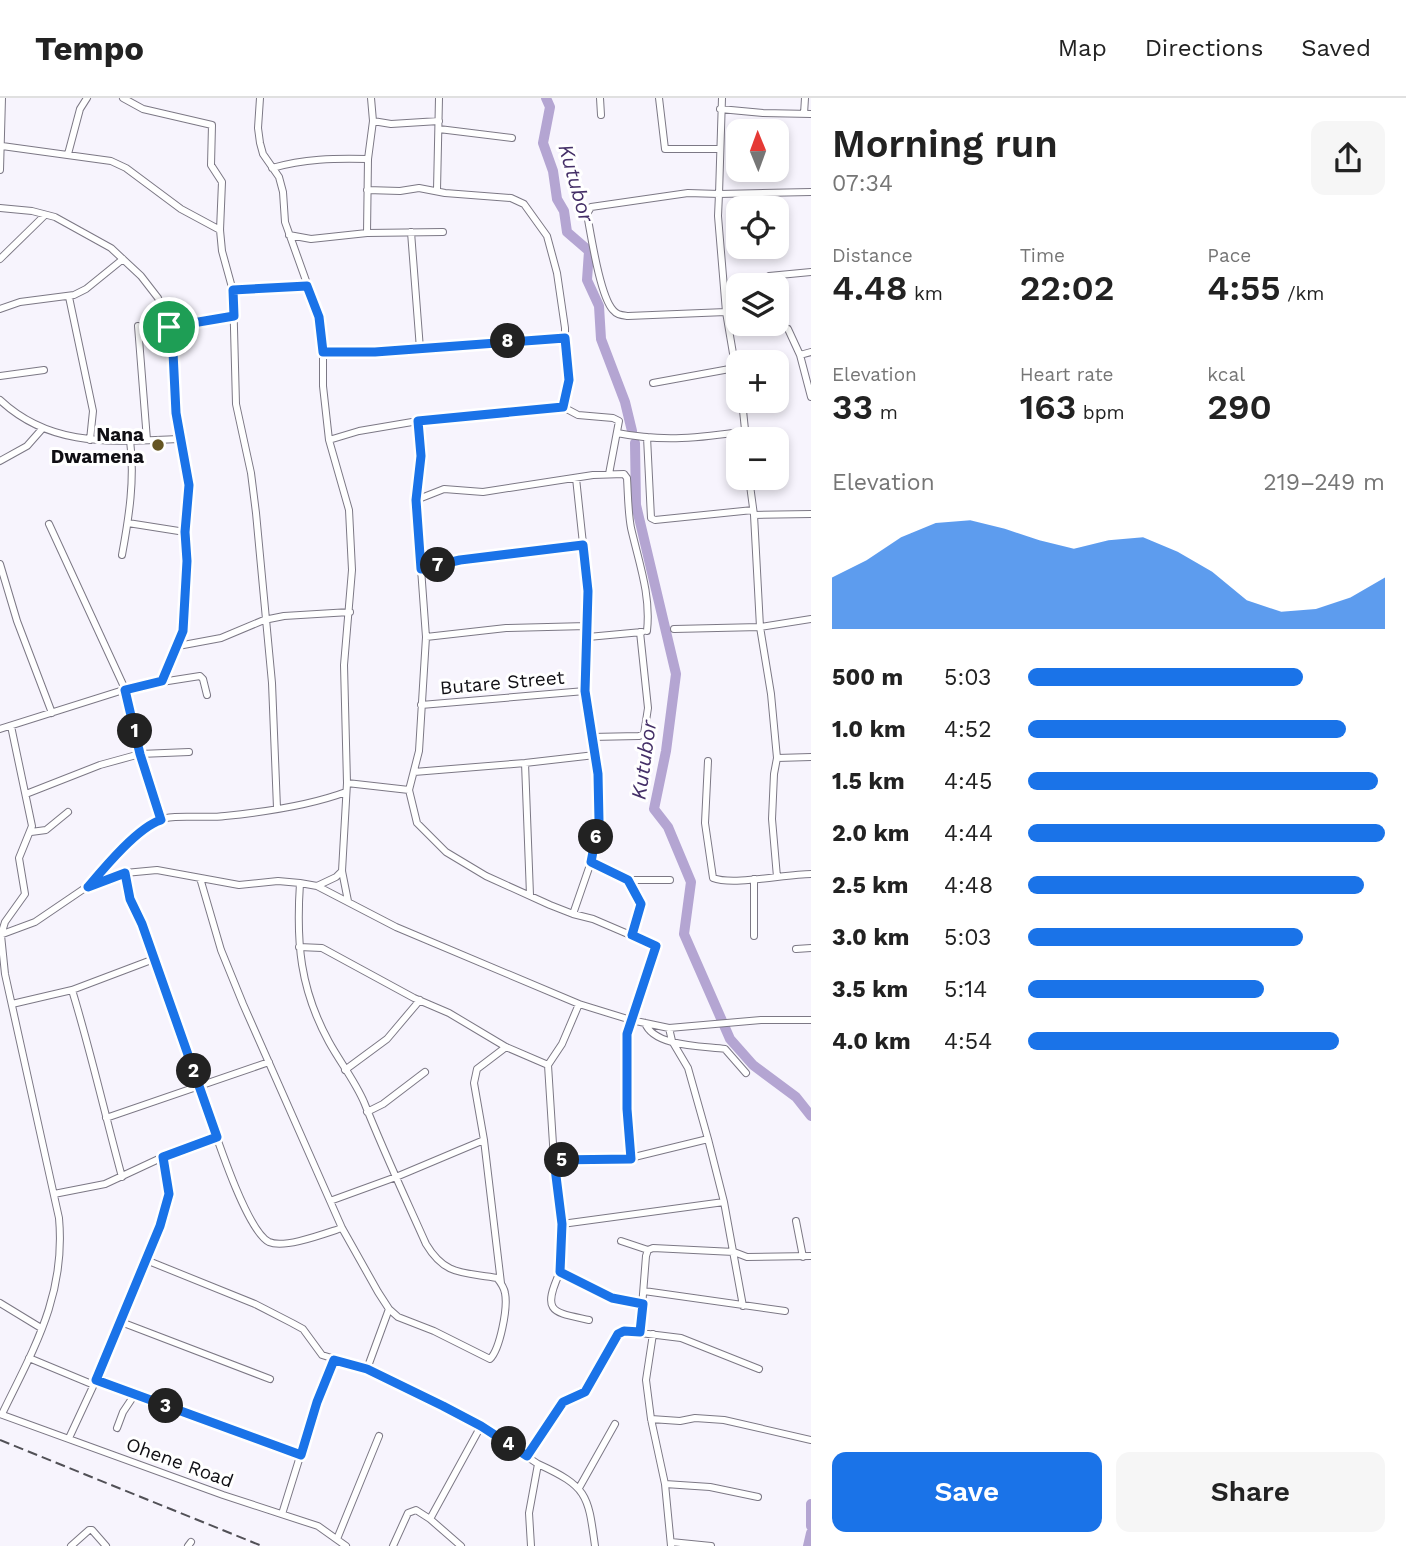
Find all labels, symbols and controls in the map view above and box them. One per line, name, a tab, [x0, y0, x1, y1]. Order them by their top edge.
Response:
text: Tempo	[35, 29, 144, 68]
text: Map	[1058, 34, 1107, 62]
text: Directions	[1145, 34, 1263, 62]
text: Saved	[1301, 34, 1371, 62]
north arrow	[726, 119, 789, 182]
map controls	[726, 119, 789, 490]
button: share	[1311, 121, 1385, 195]
text: Morning run	[832, 122, 1058, 166]
water label: Kutubor	[553, 141, 600, 226]
text: 07:34	[832, 170, 893, 197]
button: locate	[726, 196, 789, 259]
text: Distance	[832, 244, 913, 267]
text: Time	[1020, 244, 1065, 267]
text: Pace	[1207, 244, 1251, 267]
text: 4.48	[832, 267, 908, 309]
text: 22:02	[1020, 267, 1114, 309]
text: 4:55	[1207, 267, 1281, 309]
button: layers	[726, 273, 789, 336]
text: km	[908, 282, 943, 305]
text: /km	[1281, 282, 1324, 305]
pin	[139, 297, 199, 357]
icon: arrive	[150, 308, 188, 346]
pin: 8	[490, 324, 526, 358]
text: 8	[502, 329, 513, 352]
button: +	[726, 350, 789, 413]
text: Elevation	[832, 363, 917, 386]
text: Heart rate	[1020, 363, 1114, 386]
text: kcal	[1207, 363, 1245, 386]
text: 33	[832, 386, 873, 428]
text: 163	[1020, 386, 1076, 428]
text: 290	[1207, 386, 1272, 428]
text: m	[873, 401, 898, 424]
text: bpm	[1076, 401, 1125, 424]
place label: Nana Dwamena	[51, 423, 144, 468]
button: −	[726, 427, 789, 490]
marker: Nana Dwamena	[150, 437, 166, 453]
text: Elevation	[832, 469, 935, 496]
text: 219–249 m	[1263, 469, 1385, 496]
pin: 7	[420, 547, 456, 582]
text: 7	[432, 553, 443, 576]
text: 500 m	[832, 664, 903, 691]
text: 5:03	[944, 664, 991, 691]
street label: Butare Street	[439, 666, 565, 699]
pin: 1	[118, 714, 152, 748]
text: 1.0 km	[832, 716, 906, 743]
text: 4:52	[944, 716, 992, 743]
water label: Kutubor	[626, 718, 662, 801]
text: 1	[130, 719, 139, 742]
text: 1.5 km	[832, 768, 905, 795]
text: 4:45	[944, 768, 992, 795]
pin: 6	[578, 820, 614, 854]
text: 2.0 km	[832, 820, 910, 847]
text: 4:44	[944, 820, 993, 847]
text: 6	[590, 825, 601, 848]
text: 2.5 km	[832, 872, 908, 899]
text: 4:48	[944, 872, 993, 899]
text: 3.0 km	[832, 924, 909, 951]
text: 5:03	[944, 924, 991, 951]
text: 3.5 km	[832, 976, 908, 1003]
text: 5:14	[944, 976, 987, 1003]
text: 4.0 km	[832, 1028, 911, 1055]
text: 4:54	[944, 1028, 992, 1055]
pin: 2	[176, 1054, 212, 1088]
text: 2	[188, 1059, 199, 1082]
pin: 5	[544, 1142, 580, 1178]
text: 5	[556, 1148, 567, 1171]
pin: 3	[148, 1388, 184, 1424]
text: 3	[160, 1394, 171, 1417]
pin: 4	[491, 1426, 526, 1462]
street label: Ohene Road	[123, 1432, 237, 1493]
text: 4	[502, 1432, 515, 1455]
button: Save	[832, 1452, 1102, 1532]
button: Share	[1116, 1452, 1385, 1532]

